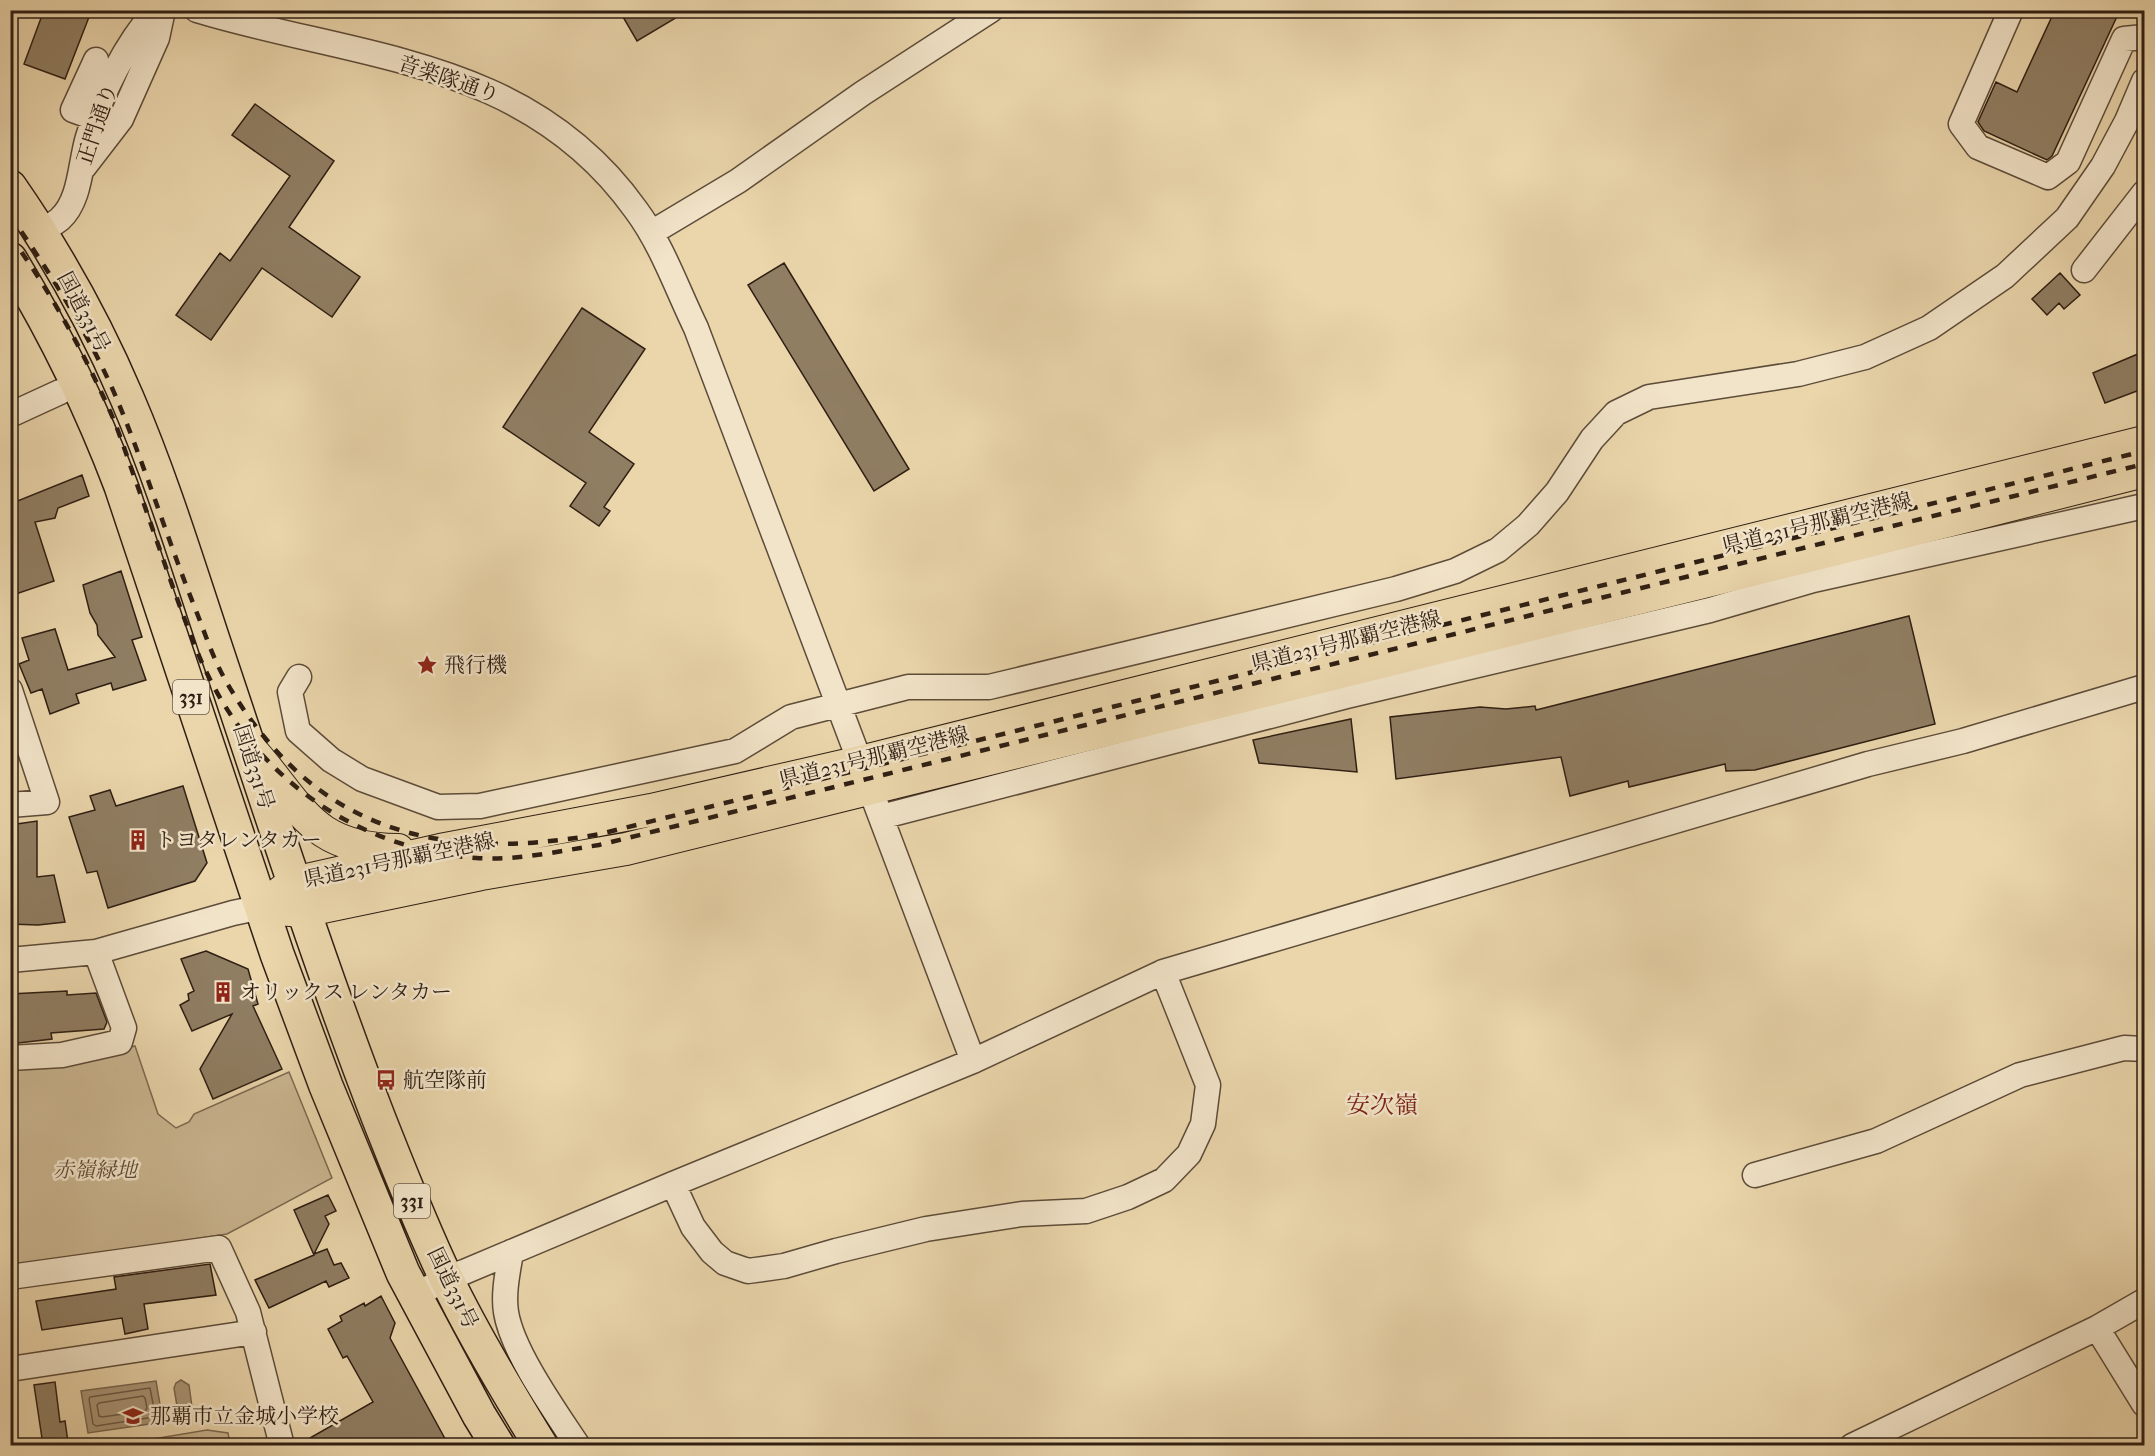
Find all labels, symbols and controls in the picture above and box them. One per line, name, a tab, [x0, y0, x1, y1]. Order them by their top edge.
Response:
street label: 音楽隊通り	[395, 51, 503, 107]
street label: 正門通り	[72, 80, 122, 168]
street label: 国道331号	[53, 268, 115, 356]
street label: 県道231号那覇空港線	[1720, 488, 1914, 558]
street label: 県道231号那覇空港線	[1249, 606, 1443, 676]
place icon: 飛行機	[415, 653, 439, 677]
place label: 飛行機	[444, 653, 507, 677]
road number: 331	[173, 680, 209, 714]
street label: 国道331号	[229, 722, 279, 812]
street label: 県道231号那覇空港線	[777, 722, 971, 792]
building icon: トヨタレンタカー	[126, 828, 150, 852]
place label: トヨタレンタカー	[155, 828, 322, 852]
street label: 県道231号那覇空港線	[301, 828, 497, 892]
building icon: オリックス レンタカー	[211, 980, 235, 1004]
place label: オリックス レンタカー	[240, 980, 452, 1004]
bus stop icon: 航空隊前	[374, 1068, 398, 1092]
place label: 航空隊前	[403, 1068, 487, 1092]
district label: 安次嶺	[1346, 1091, 1418, 1119]
park label: 赤嶺緑地	[53, 1158, 139, 1182]
road number: 331	[394, 1184, 430, 1218]
street label: 国道331号	[423, 1243, 483, 1333]
school or university icon: 那覇市立金城小学校	[121, 1404, 145, 1428]
place label: 那覇市立金城小学校	[150, 1404, 339, 1428]

